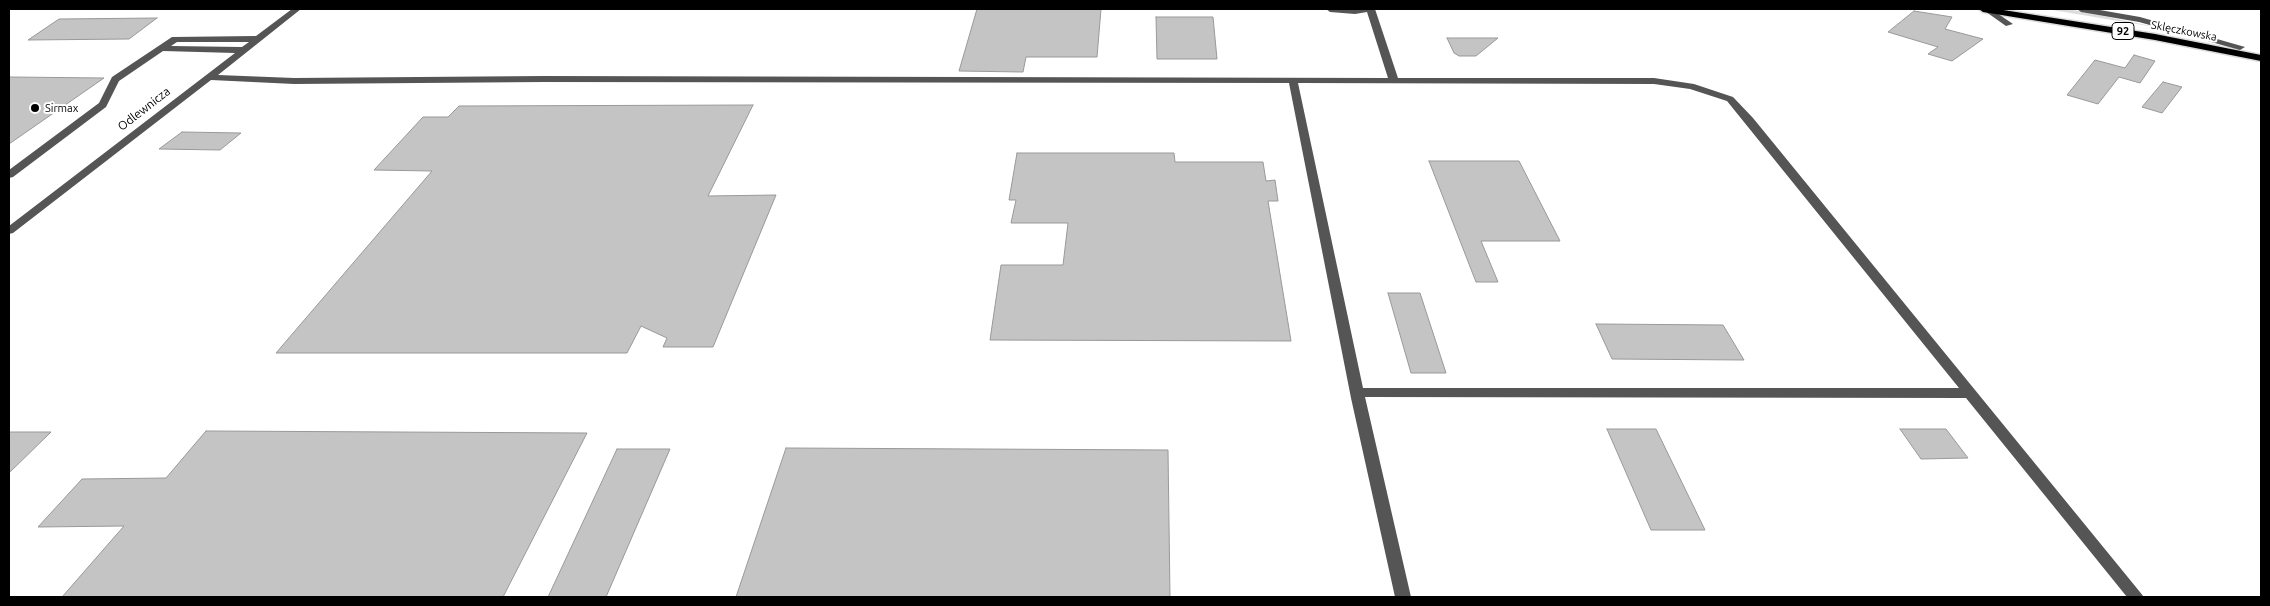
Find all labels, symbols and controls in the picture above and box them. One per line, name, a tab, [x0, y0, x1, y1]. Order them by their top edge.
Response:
street label: Sklęczkowska	[2150, 18, 2218, 44]
road number: 92	[2112, 22, 2134, 40]
street label: Odlewnicza	[115, 84, 173, 134]
place label: Sirmax	[45, 101, 78, 115]
marker: Sirmax	[29, 102, 41, 114]

